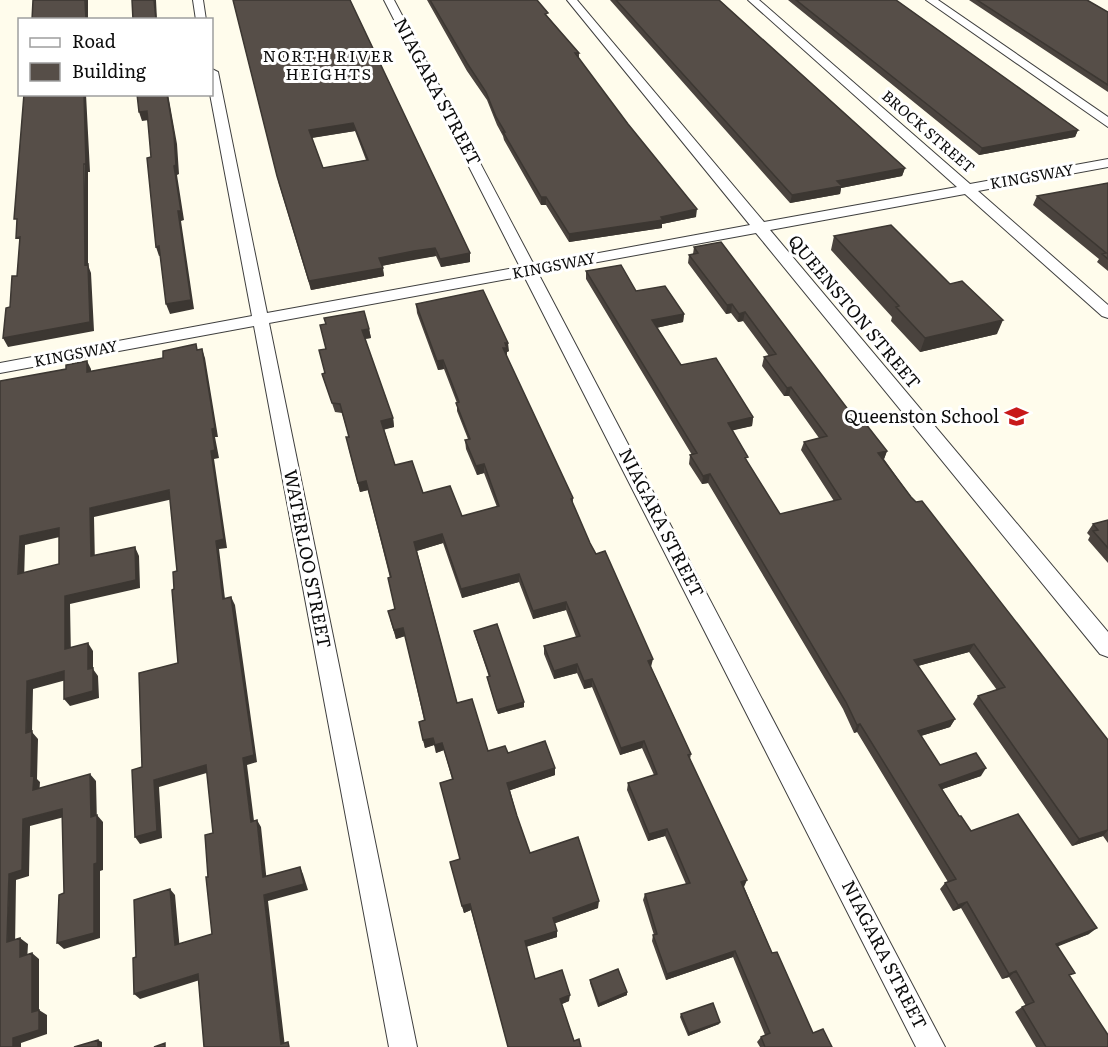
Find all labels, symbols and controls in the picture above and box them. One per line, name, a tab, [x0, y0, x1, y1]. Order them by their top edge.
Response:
street label: NIAGARA STREET	[388, 12, 489, 170]
legend	[18, 18, 213, 96]
text: Road	[72, 27, 116, 54]
district label: NORTH RIVER HEIGHTS	[263, 43, 395, 85]
text: Building	[72, 57, 147, 84]
street label: BROCK STREET	[877, 84, 981, 178]
street label: KINGSWAY	[988, 157, 1076, 194]
street label: QUEENSTON STREET	[782, 228, 928, 394]
street label: KINGSWAY	[510, 245, 598, 284]
street label: KINGSWAY	[32, 333, 120, 372]
place label: Queenston School	[844, 402, 999, 429]
school or university icon: Queenston School	[1004, 404, 1030, 430]
street label: NIAGARA STREET	[613, 443, 712, 602]
street label: WATERLOO STREET	[278, 467, 339, 650]
street label: NIAGARA STREET	[836, 875, 935, 1034]

